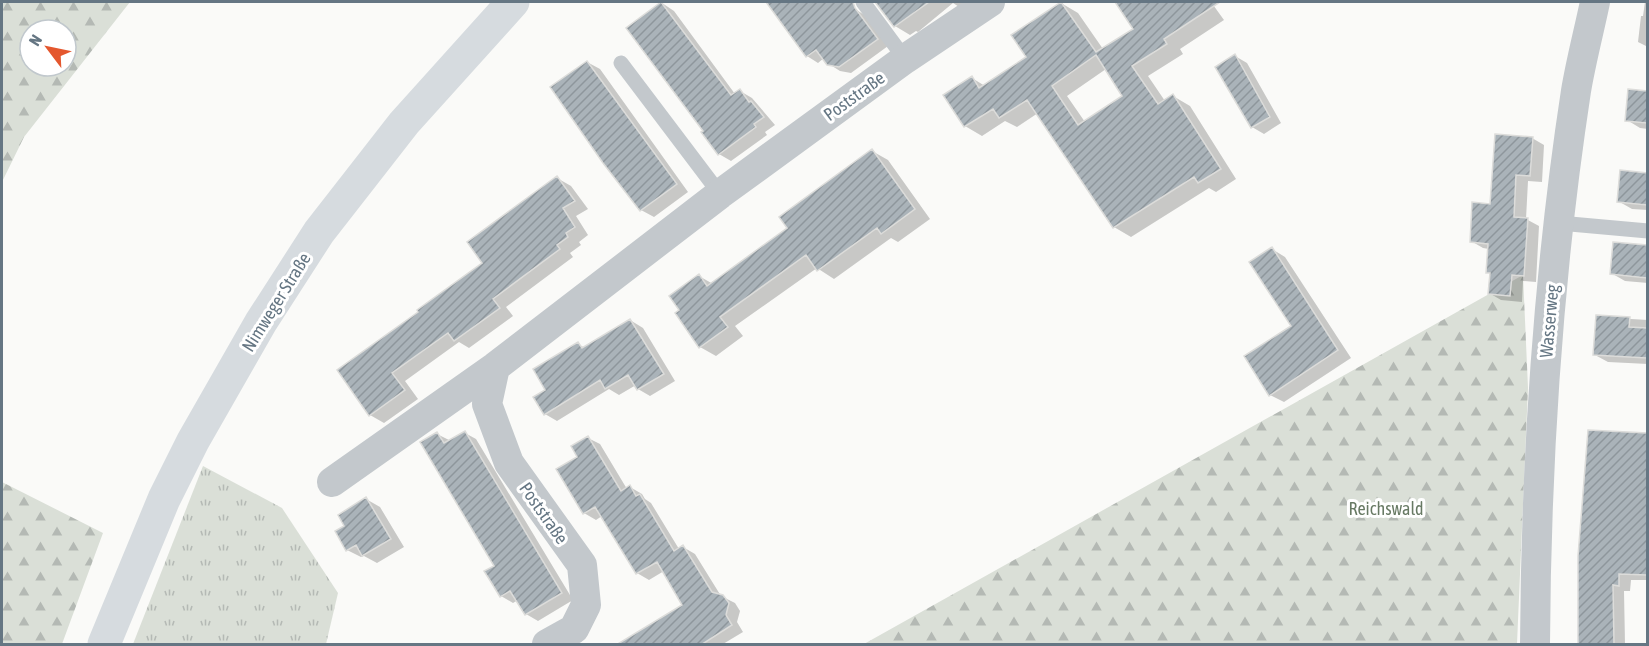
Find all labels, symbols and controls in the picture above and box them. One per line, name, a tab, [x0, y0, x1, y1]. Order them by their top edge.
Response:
north arrow	[18, 18, 78, 78]
text: N	[25, 31, 45, 49]
street label: Poststraße	[819, 67, 889, 125]
street label: Nimweger Straße	[237, 249, 315, 355]
street label: Wasserweg	[1535, 283, 1563, 359]
street label: Poststraße	[515, 478, 573, 548]
park label: Reichswald	[1348, 498, 1424, 519]

